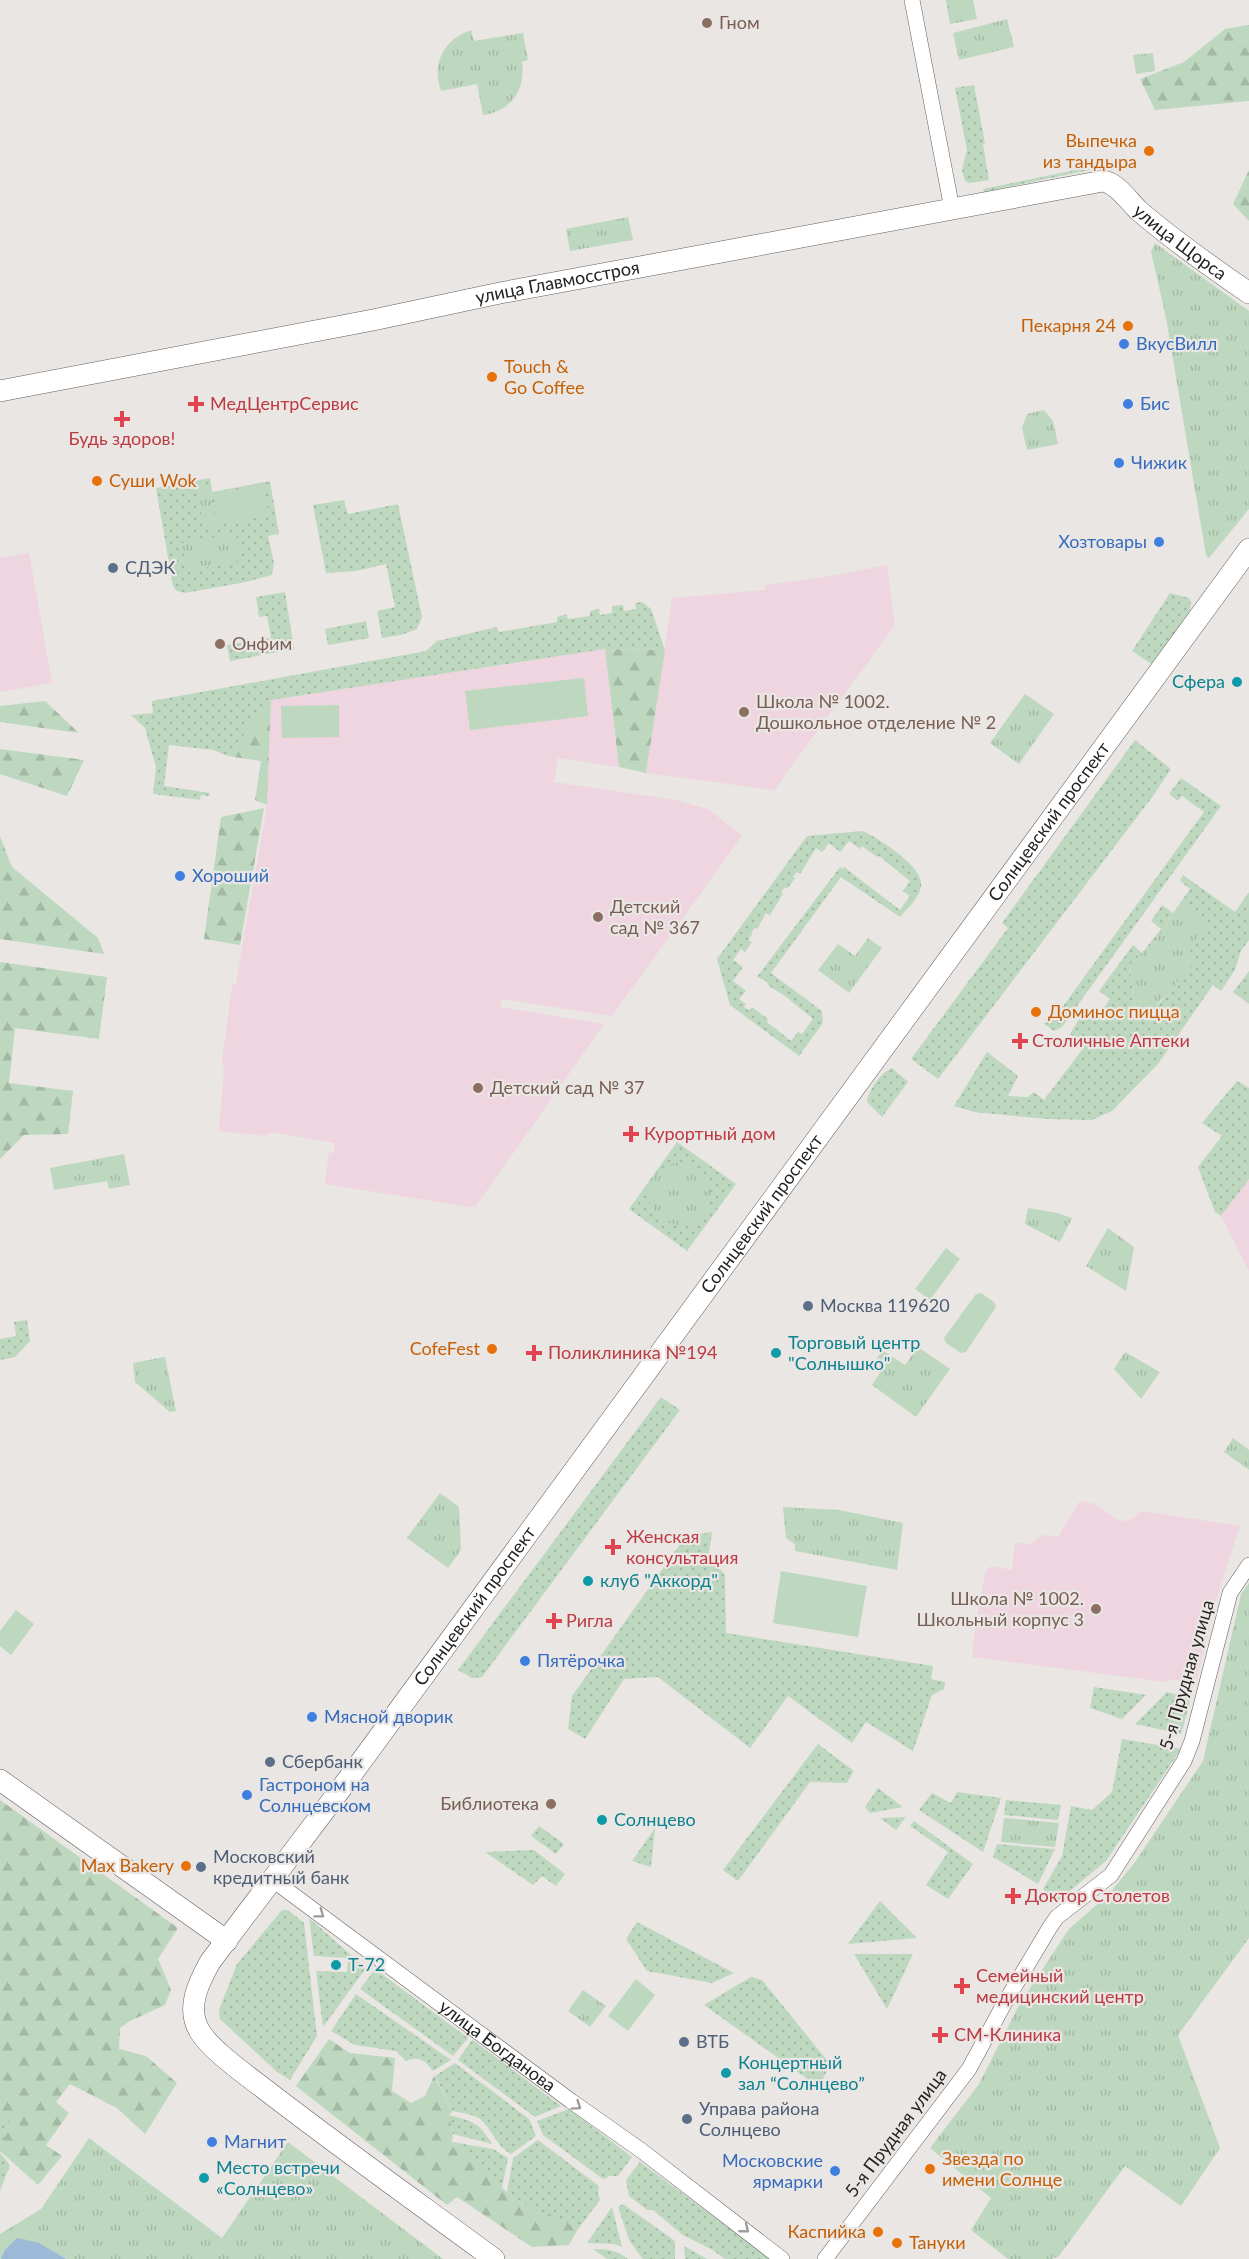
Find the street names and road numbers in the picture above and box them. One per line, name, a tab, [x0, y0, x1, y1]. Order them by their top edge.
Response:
street label: улица Щорса	[1129, 199, 1231, 284]
street label: улица Главмосстроя	[473, 255, 641, 308]
street label: Солнцевский проспект	[983, 737, 1114, 905]
street label: Солнцевский проспект	[696, 1129, 827, 1297]
street label: Солнцевский проспект	[408, 1522, 540, 1690]
street label: 5-я Прудная улица	[1154, 1597, 1218, 1752]
street label: улица Богданова	[435, 1995, 560, 2096]
street label: 5-я Прудная улица	[840, 2064, 951, 2201]

